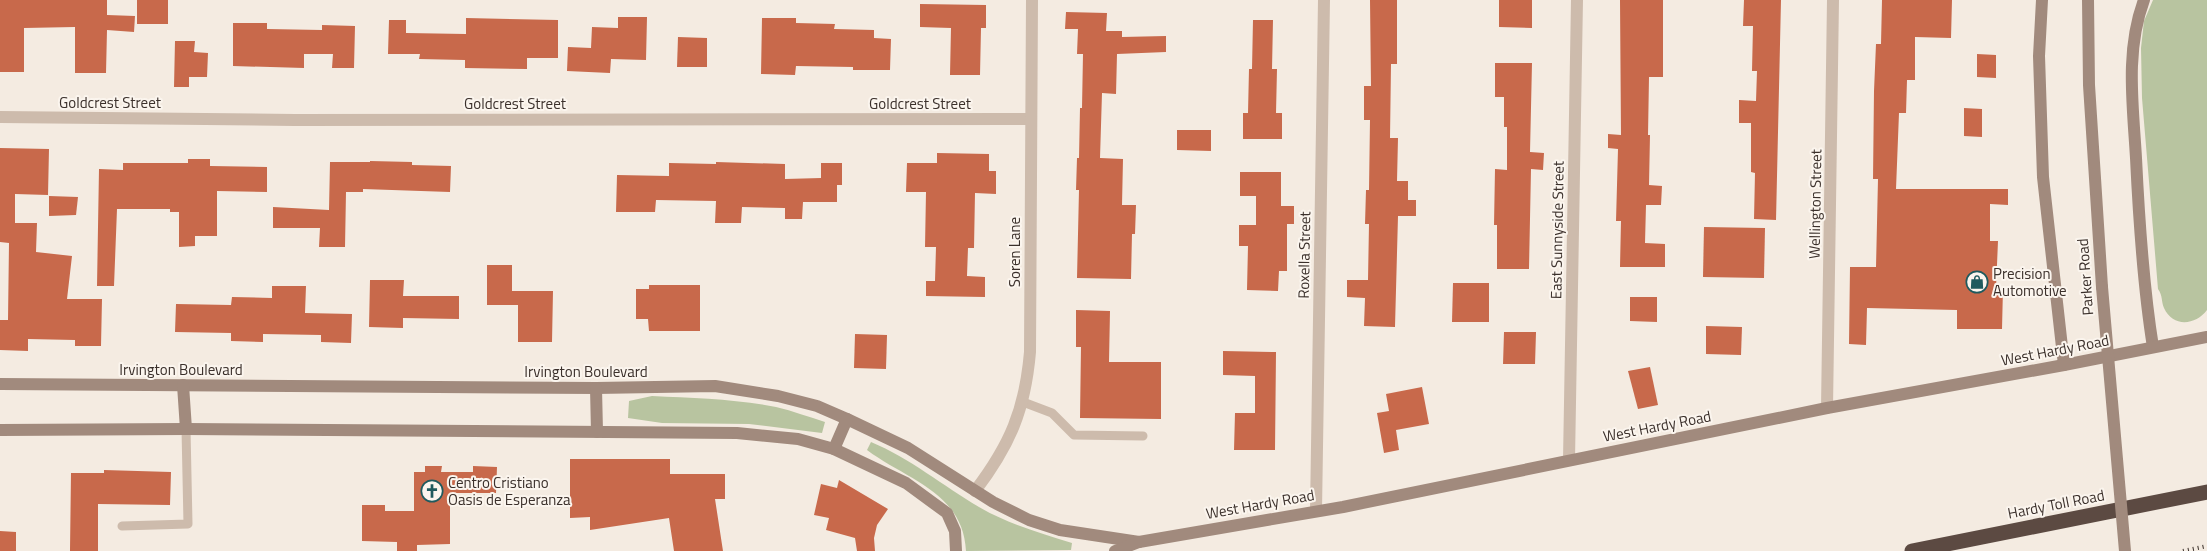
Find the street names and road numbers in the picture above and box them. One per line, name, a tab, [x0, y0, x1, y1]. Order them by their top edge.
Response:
street label: Goldcrest Street	[59, 91, 162, 114]
street label: Goldcrest Street	[464, 92, 567, 115]
street label: Goldcrest Street	[869, 92, 972, 115]
street label: Wellington Street	[1803, 148, 1827, 259]
street label: East Sunnyside Street	[1544, 160, 1570, 299]
street label: Roxella Street	[1292, 210, 1316, 299]
street label: Soren Lane	[1003, 217, 1026, 287]
street label: Parker Road	[2071, 238, 2099, 316]
street label: West Hardy Road	[1999, 328, 2111, 372]
street label: Irvington Boulevard	[119, 358, 243, 381]
street label: Irvington Boulevard	[524, 360, 648, 383]
street label: West Hardy Road	[1601, 404, 1713, 448]
street label: West Hardy Road	[1204, 483, 1316, 525]
street label: Hardy Toll Road	[2006, 483, 2106, 525]

